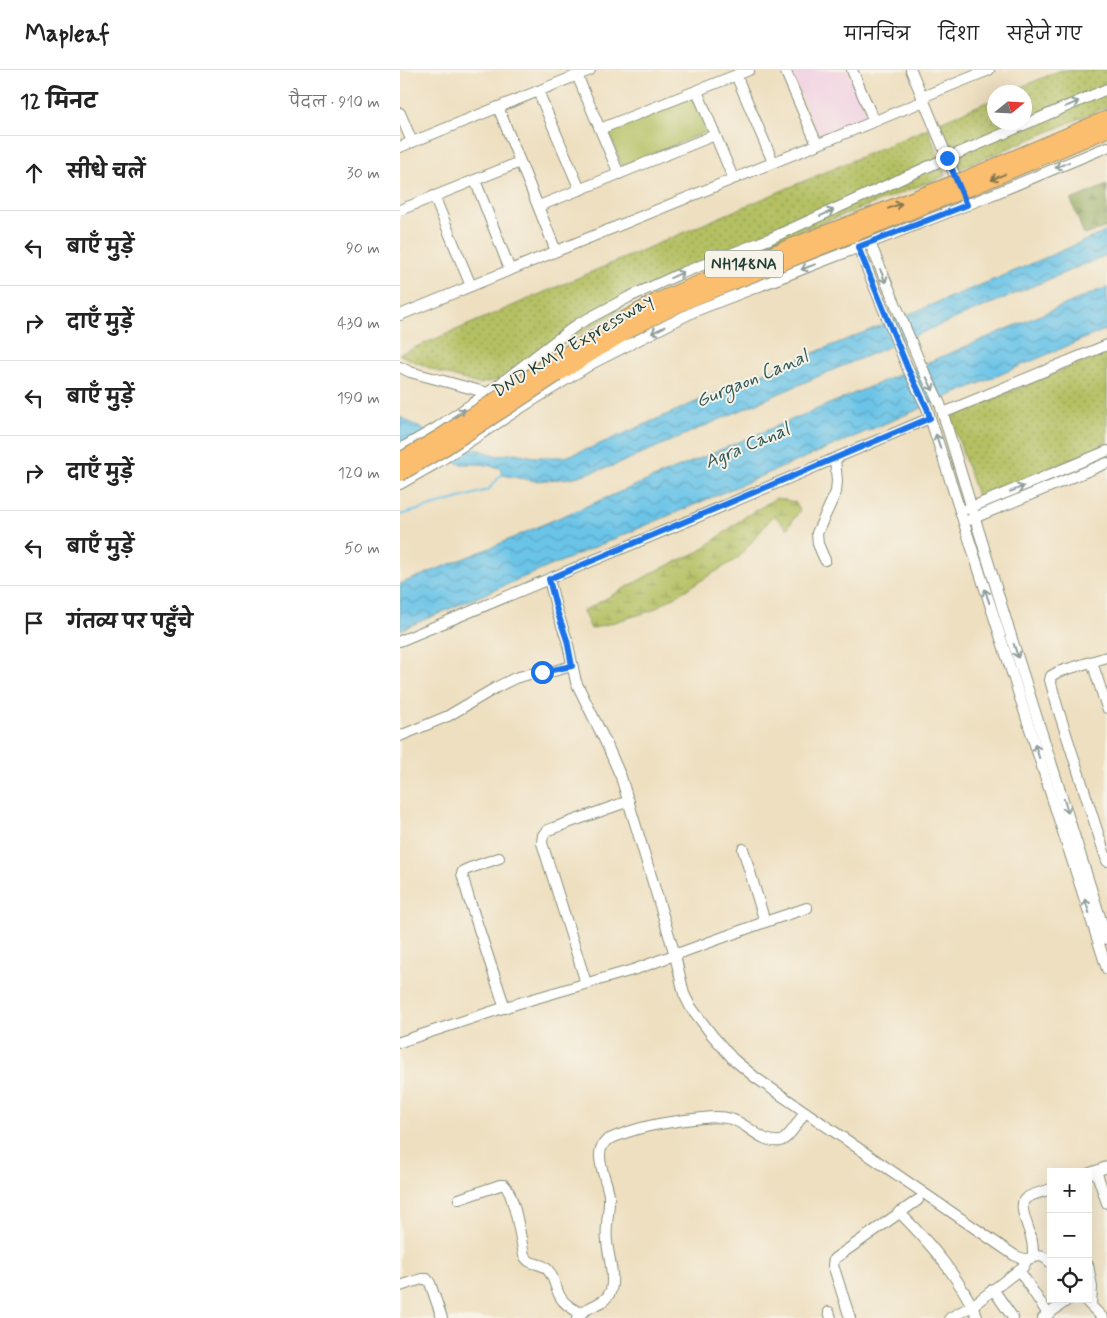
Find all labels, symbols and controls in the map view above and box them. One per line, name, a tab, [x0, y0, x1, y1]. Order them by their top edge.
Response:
text: Mapleaf	[25, 19, 110, 50]
text: मानचित्र	[844, 23, 910, 47]
text: दिशा	[938, 23, 979, 47]
text: सहेजे गए	[1007, 23, 1082, 47]
north arrow	[987, 85, 1032, 130]
text: 12 मिनट	[20, 88, 97, 116]
text: पैदल · 910 m	[289, 92, 380, 113]
one-way arrow	[1064, 98, 1079, 108]
route end	[936, 147, 959, 170]
icon: ahead	[20, 159, 48, 187]
text: सीधे चलें	[67, 160, 145, 185]
one-way arrow	[1055, 161, 1070, 171]
text: 30 m	[347, 163, 380, 184]
one-way arrow	[991, 172, 1006, 182]
one-way arrow	[887, 200, 902, 210]
one-way arrow	[819, 207, 834, 217]
icon: left	[20, 234, 48, 262]
text: बाएँ मुड़ें	[67, 235, 134, 260]
text: 90 m	[346, 238, 380, 259]
road number: NH148NA	[705, 250, 783, 278]
one-way arrow	[801, 263, 816, 272]
one-way arrow	[879, 268, 889, 283]
one-way arrow	[669, 270, 684, 280]
street label: DND KMP Expressway	[488, 288, 658, 404]
icon: right	[20, 309, 48, 337]
text: दाएँ मुड़ें	[67, 310, 133, 335]
text: 430 m	[337, 313, 380, 334]
one-way arrow	[651, 326, 666, 335]
water label: Gurgaon Canal	[692, 344, 814, 416]
one-way arrow	[925, 376, 935, 391]
icon: left	[20, 384, 48, 412]
text: बाएँ मुड़ें	[67, 385, 134, 410]
text: 190 m	[337, 388, 380, 409]
one-way arrow	[452, 408, 466, 418]
water label: Agra Canal	[701, 416, 795, 475]
one-way arrow	[932, 434, 942, 450]
icon: right	[20, 459, 48, 487]
text: दाएँ मुड़ें	[67, 460, 133, 485]
text: 120 m	[338, 463, 380, 484]
one-way arrow	[1009, 483, 1024, 493]
icon: left	[20, 534, 48, 562]
text: बाएँ मुड़ें	[67, 535, 134, 560]
text: 50 m	[344, 538, 380, 559]
one-way arrow	[982, 589, 991, 605]
icon: arrive	[20, 609, 48, 637]
text: गंतव्य पर पहुँचे	[67, 610, 193, 635]
one-way arrow	[1012, 643, 1022, 659]
route start	[531, 661, 554, 684]
one-way arrow	[1031, 743, 1041, 759]
one-way arrow	[1061, 798, 1071, 814]
one-way arrow	[1082, 898, 1091, 914]
map controls	[1047, 1168, 1092, 1303]
button: +	[1047, 1168, 1092, 1213]
button: −	[1047, 1213, 1092, 1258]
button: locate	[1047, 1258, 1092, 1303]

